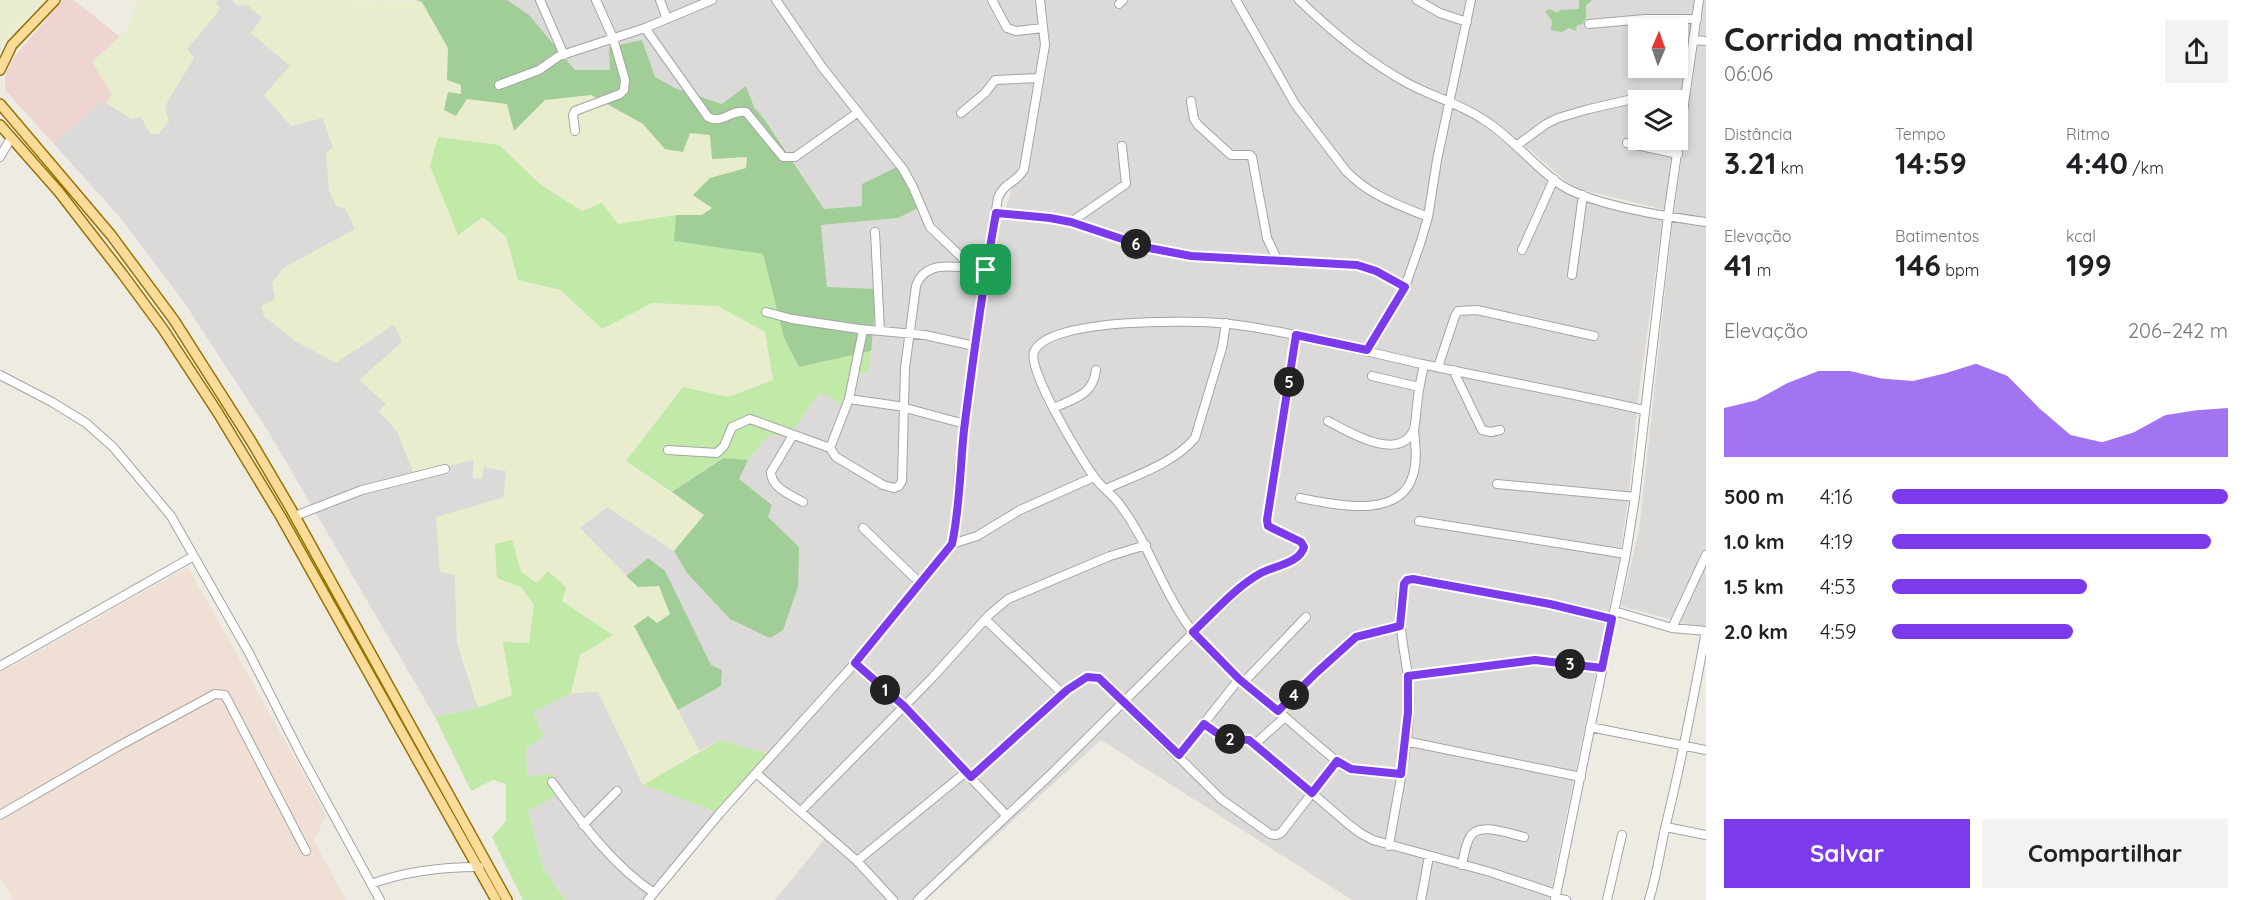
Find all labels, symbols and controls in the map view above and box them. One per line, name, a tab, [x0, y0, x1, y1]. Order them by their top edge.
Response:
north arrow	[1628, 18, 1688, 78]
map controls	[1628, 18, 1688, 150]
text: Corrida matinal	[1724, 18, 1974, 59]
button: share	[2165, 20, 2228, 83]
text: 06:06	[1724, 61, 1773, 86]
button: layers	[1628, 90, 1688, 150]
text: Distância	[1724, 124, 1792, 144]
text: Tempo	[1895, 124, 1946, 144]
text: Ritmo	[2066, 124, 2110, 144]
text: 3.21	[1724, 144, 1776, 182]
text: 14:59	[1895, 144, 1967, 182]
text: 4:40	[2066, 144, 2128, 182]
text: km	[1776, 158, 1804, 178]
text: /km	[2128, 158, 2164, 178]
text: Elevação	[1724, 226, 1791, 246]
text: Batimentos	[1895, 226, 1979, 246]
text: kcal	[2066, 226, 2096, 246]
pin: 6	[1121, 229, 1151, 259]
text: 6	[1132, 234, 1140, 254]
pin	[960, 244, 1011, 295]
text: 41	[1724, 246, 1752, 284]
text: 146	[1895, 246, 1941, 284]
text: 199	[2066, 246, 2112, 284]
icon: arrive	[969, 253, 1002, 286]
text: m	[1752, 260, 1771, 280]
text: bpm	[1941, 260, 1979, 280]
text: Elevação	[1724, 318, 1808, 343]
text: 206–242 m	[2128, 318, 2228, 343]
pin: 5	[1274, 367, 1304, 397]
text: 5	[1284, 372, 1294, 392]
text: 500 m	[1724, 484, 1784, 509]
text: 4:16	[1820, 484, 1852, 509]
text: 1.0 km	[1724, 529, 1784, 554]
text: 4:19	[1820, 529, 1853, 554]
text: 1.5 km	[1724, 574, 1784, 599]
text: 4:53	[1820, 574, 1856, 599]
text: 2.0 km	[1724, 619, 1788, 644]
text: 4:59	[1820, 619, 1856, 644]
pin: 3	[1555, 649, 1585, 679]
text: 3	[1566, 654, 1574, 674]
pin: 1	[870, 675, 900, 705]
text: 1	[882, 680, 888, 700]
pin: 4	[1279, 680, 1309, 710]
text: 4	[1289, 685, 1299, 705]
pin: 2	[1215, 724, 1245, 754]
text: 2	[1225, 729, 1235, 749]
button: Salvar	[1724, 819, 1970, 888]
button: Compartilhar	[1982, 819, 2228, 888]

